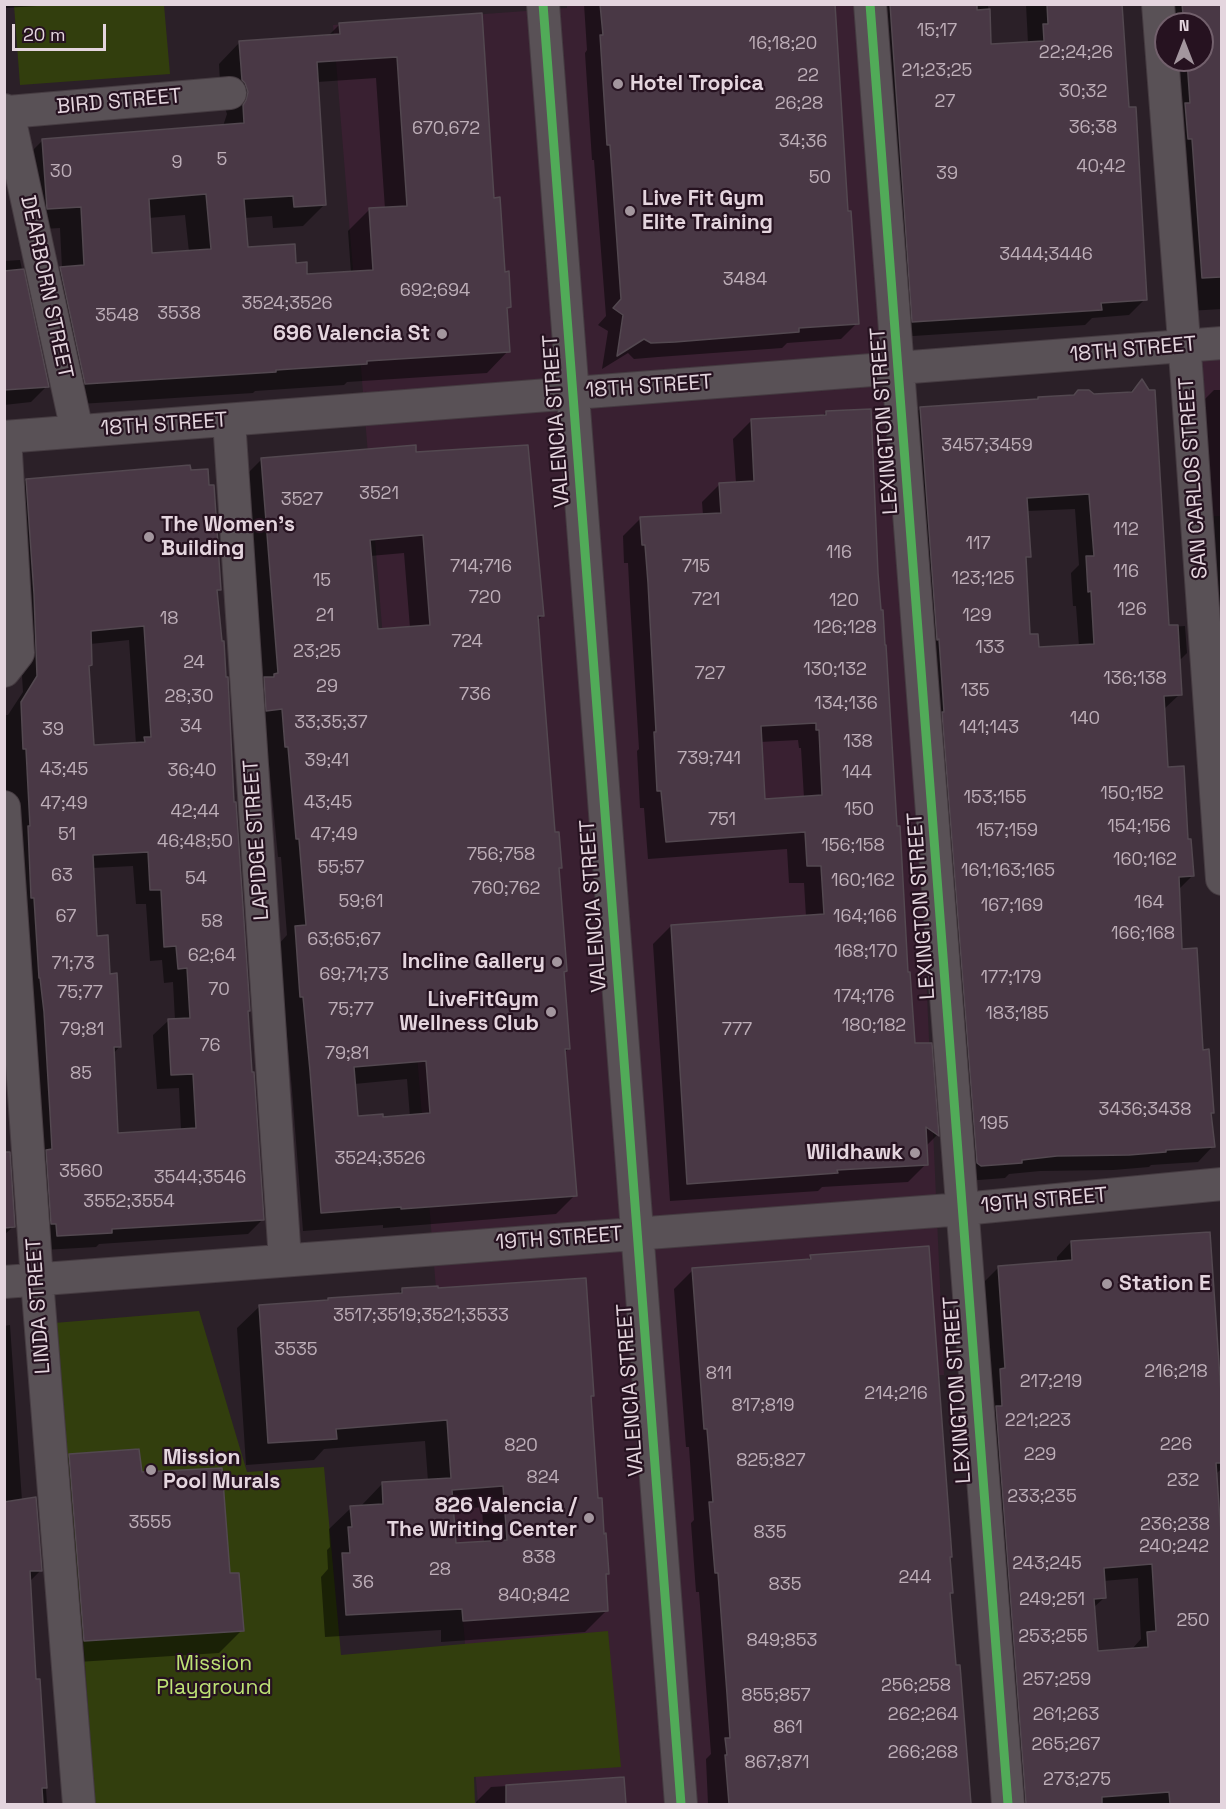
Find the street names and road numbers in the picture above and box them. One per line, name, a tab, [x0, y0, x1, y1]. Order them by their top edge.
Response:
street label: BIRD STREET	[55, 84, 183, 120]
street label: DEARBORN STREET	[14, 193, 78, 381]
street label: LEXINGTON STREET	[866, 326, 904, 516]
street label: 18TH STREET	[1069, 332, 1197, 368]
street label: VALENCIA STREET	[538, 334, 576, 508]
street label: 18TH STREET	[585, 370, 713, 404]
street label: SAN CARLOS STREET	[1174, 376, 1214, 580]
street label: 18TH STREET	[100, 408, 228, 442]
street label: LAPIDGE STREET	[239, 759, 275, 921]
street label: LEXINGTON STREET	[903, 811, 941, 1001]
street label: VALENCIA STREET	[575, 819, 613, 993]
street label: 19TH STREET	[980, 1183, 1108, 1219]
street label: 19TH STREET	[495, 1222, 623, 1256]
street label: LINDA STREET	[22, 1237, 56, 1375]
street label: LEXINGTON STREET	[939, 1295, 977, 1485]
street label: VALENCIA STREET	[612, 1303, 650, 1477]

